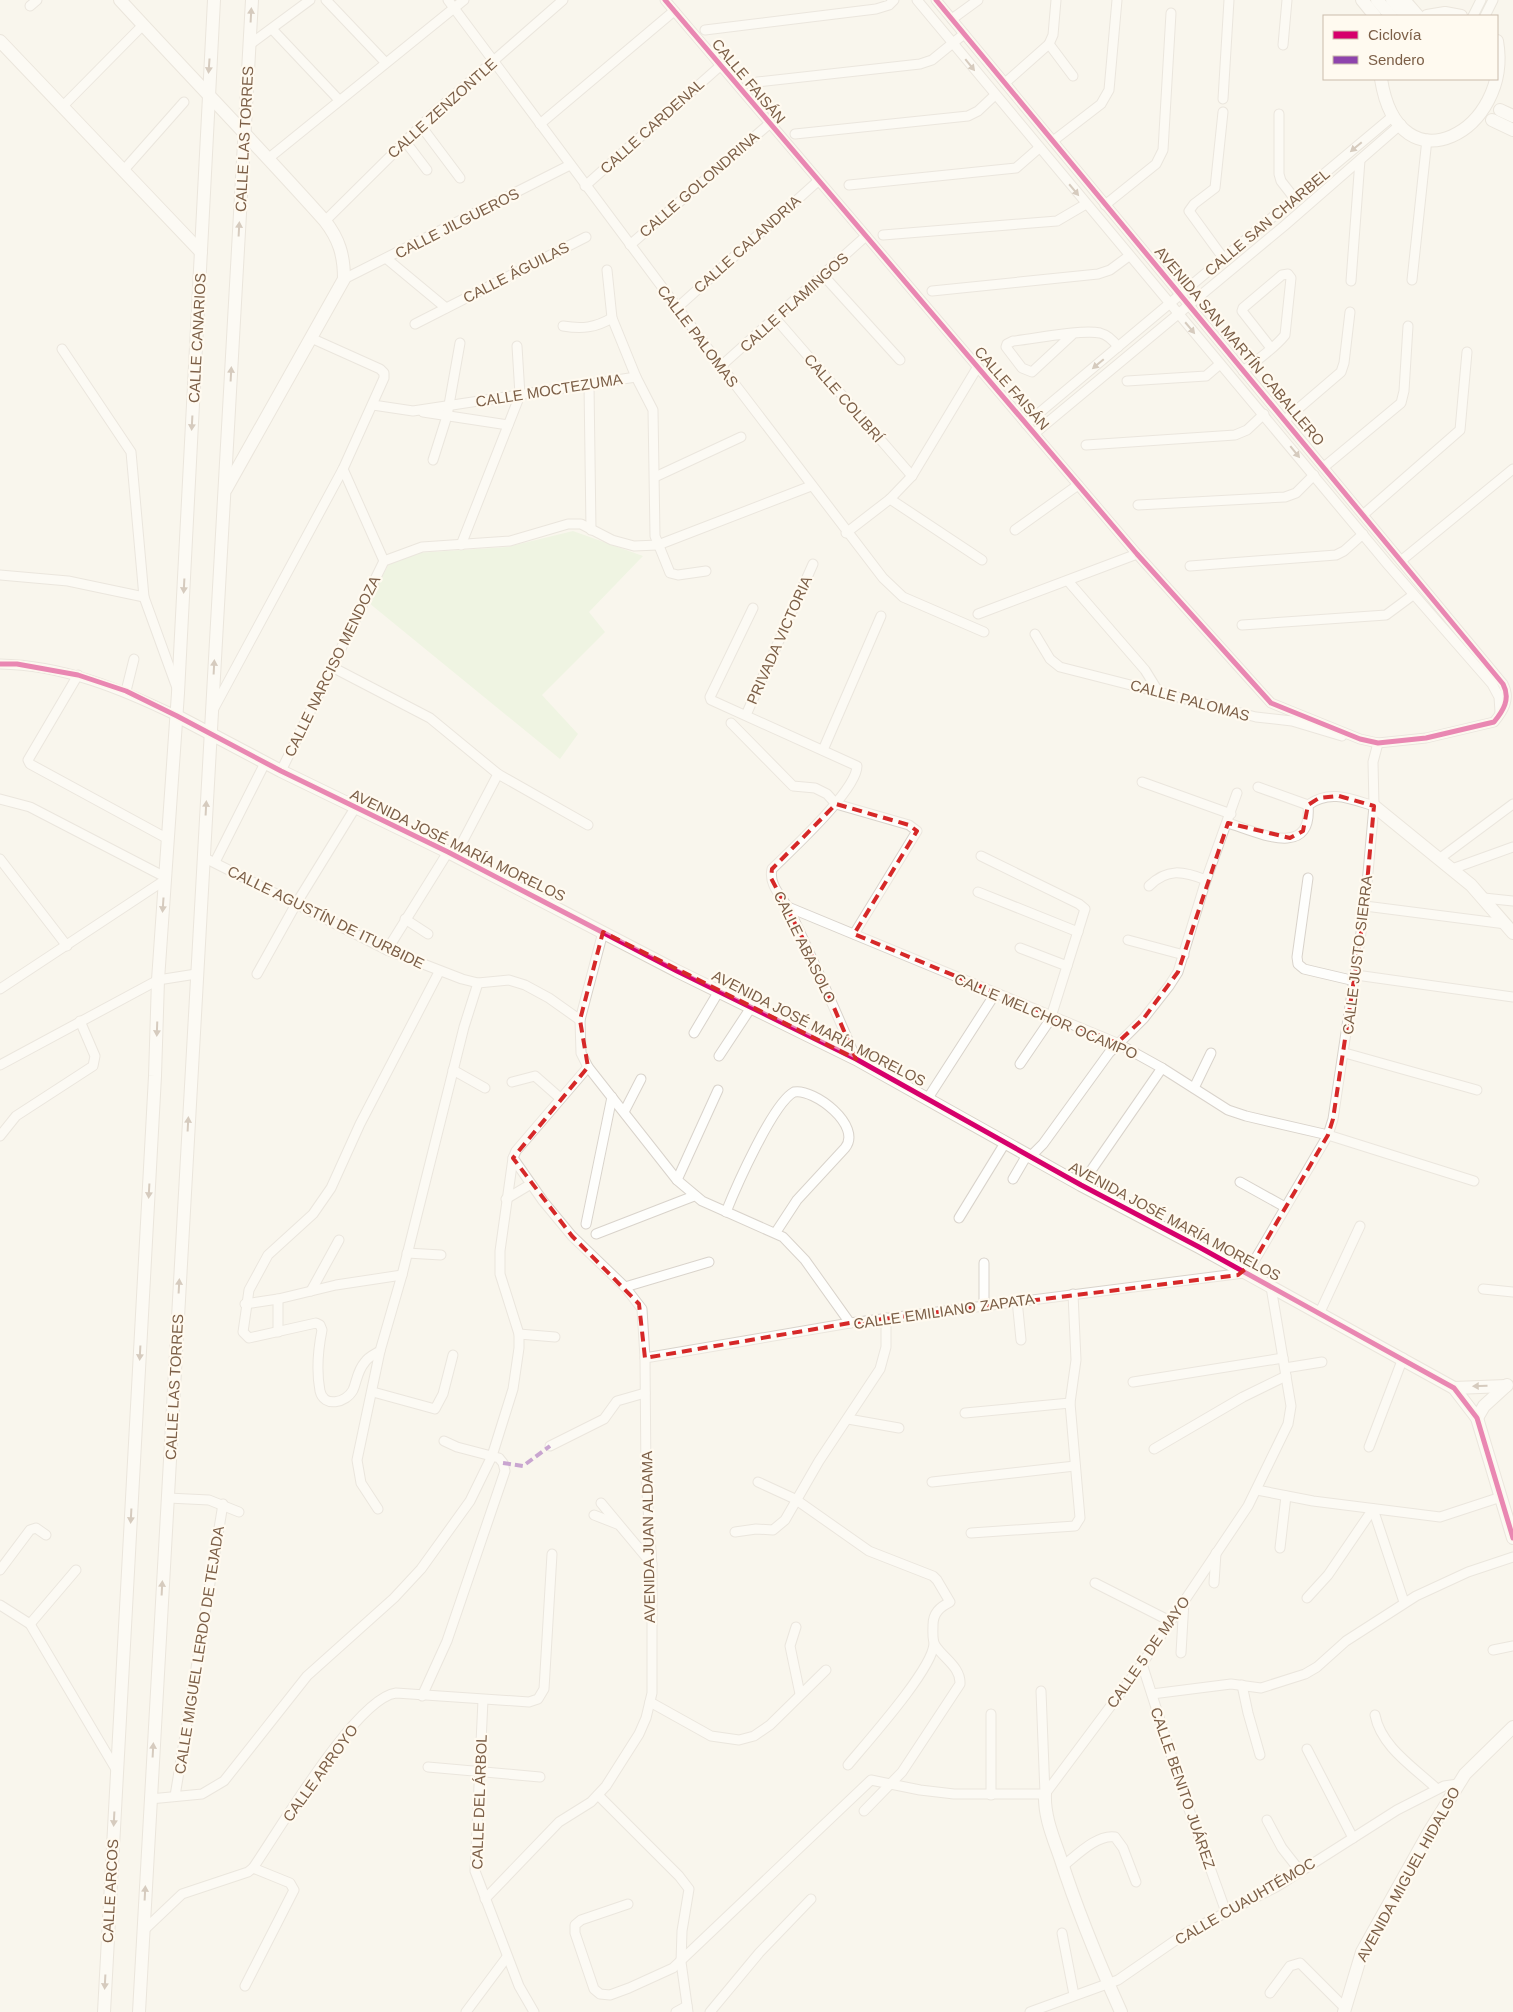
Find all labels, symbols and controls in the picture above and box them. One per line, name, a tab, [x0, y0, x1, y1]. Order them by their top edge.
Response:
one-way arrow	[248, 6, 256, 22]
legend	[1323, 15, 1498, 80]
text: Ciclovía	[1368, 26, 1422, 43]
street label: CALLE FAISÁN	[709, 35, 789, 127]
text: Sendero	[1368, 51, 1425, 68]
street label: CALLE ZENZONTLE	[384, 55, 500, 161]
one-way arrow	[205, 58, 213, 74]
one-way arrow	[965, 58, 976, 71]
street label: CALLE LAS TORRES	[232, 66, 256, 212]
street label: CALLE CARDENAL	[597, 75, 707, 177]
street label: CALLE GOLONDRINA	[636, 128, 762, 240]
one-way arrow	[1350, 142, 1363, 153]
street label: CALLE SAN CHARBEL	[1201, 165, 1333, 279]
one-way arrow	[1068, 183, 1079, 196]
street label: CALLE JILGUEROS	[392, 184, 522, 262]
street label: CALLE CALANDRIA	[690, 192, 804, 296]
one-way arrow	[235, 221, 243, 237]
street label: CALLE ÁGUILAS	[460, 238, 572, 306]
street label: AVENIDA SAN MARTÍN CABALLERO	[1152, 243, 1328, 449]
street label: CALLE FLAMINGOS	[736, 249, 852, 355]
street label: CALLE CANARIOS	[185, 273, 209, 403]
street label: CALLE PALOMAS	[654, 282, 742, 390]
one-way arrow	[1184, 321, 1195, 334]
street label: CALLE FAISÁN	[971, 343, 1053, 433]
street label: CALLE COLIBRÍ	[801, 350, 888, 446]
one-way arrow	[1092, 358, 1104, 370]
one-way arrow	[227, 366, 235, 382]
street label: CALLE MOCTEZUMA	[474, 370, 624, 410]
one-way arrow	[188, 416, 196, 432]
one-way arrow	[1289, 445, 1300, 458]
street label: CALLE NARCISO MENDOZA	[281, 573, 383, 759]
street label: PRIVADA VICTORIA	[743, 573, 815, 707]
one-way arrow	[179, 578, 187, 594]
one-way arrow	[210, 659, 218, 675]
street label: CALLE PALOMAS	[1128, 676, 1252, 724]
street label: AVENIDA JOSÉ MARÍA MORELOS	[348, 785, 568, 905]
one-way arrow	[202, 800, 210, 816]
street label: CALLE AGUSTÍN DE ITURBIDE	[225, 862, 427, 972]
street label: CALLE JUSTO SIERRA	[1339, 874, 1375, 1036]
street label: CALLE ABASOLO	[770, 888, 840, 1006]
one-way arrow	[159, 897, 167, 913]
street label: AVENIDA JOSÉ MARÍA MORELOS	[709, 967, 929, 1089]
street label: CALLE MELCHOR OCAMPO	[952, 970, 1140, 1062]
one-way arrow	[152, 1021, 160, 1037]
one-way arrow	[185, 1116, 193, 1132]
street label: AVENIDA JOSÉ MARÍA MORELOS	[1066, 1158, 1284, 1284]
one-way arrow	[144, 1183, 152, 1199]
one-way arrow	[175, 1278, 183, 1294]
street label: CALLE EMILIANO ZAPATA	[852, 1290, 1036, 1332]
street label: CALLE LAS TORRES	[162, 1314, 186, 1460]
one-way arrow	[135, 1346, 143, 1362]
one-way arrow	[1472, 1382, 1488, 1390]
street label: AVENIDA JUAN ALDAMA	[638, 1451, 658, 1623]
one-way arrow	[126, 1508, 134, 1524]
street label: CALLE MIGUEL LERDO DE TEJADA	[171, 1525, 227, 1775]
one-way arrow	[159, 1580, 167, 1596]
street label: CALLE 5 DE MAYO	[1103, 1593, 1193, 1711]
street label: CALLE BENITO JUÁREZ	[1147, 1705, 1219, 1871]
street label: CALLE ARROYO	[279, 1721, 361, 1825]
street label: CALLE DEL ÁRBOL	[468, 1734, 490, 1870]
one-way arrow	[149, 1742, 157, 1758]
street label: AVENIDA MIGUEL HIDALGO	[1353, 1784, 1463, 1964]
one-way arrow	[110, 1812, 118, 1828]
street label: CALLE ARCOS	[99, 1839, 121, 1943]
street label: CALLE CUAUHTÉMOC	[1172, 1854, 1318, 1948]
one-way arrow	[141, 1885, 149, 1901]
one-way arrow	[101, 1974, 109, 1990]

